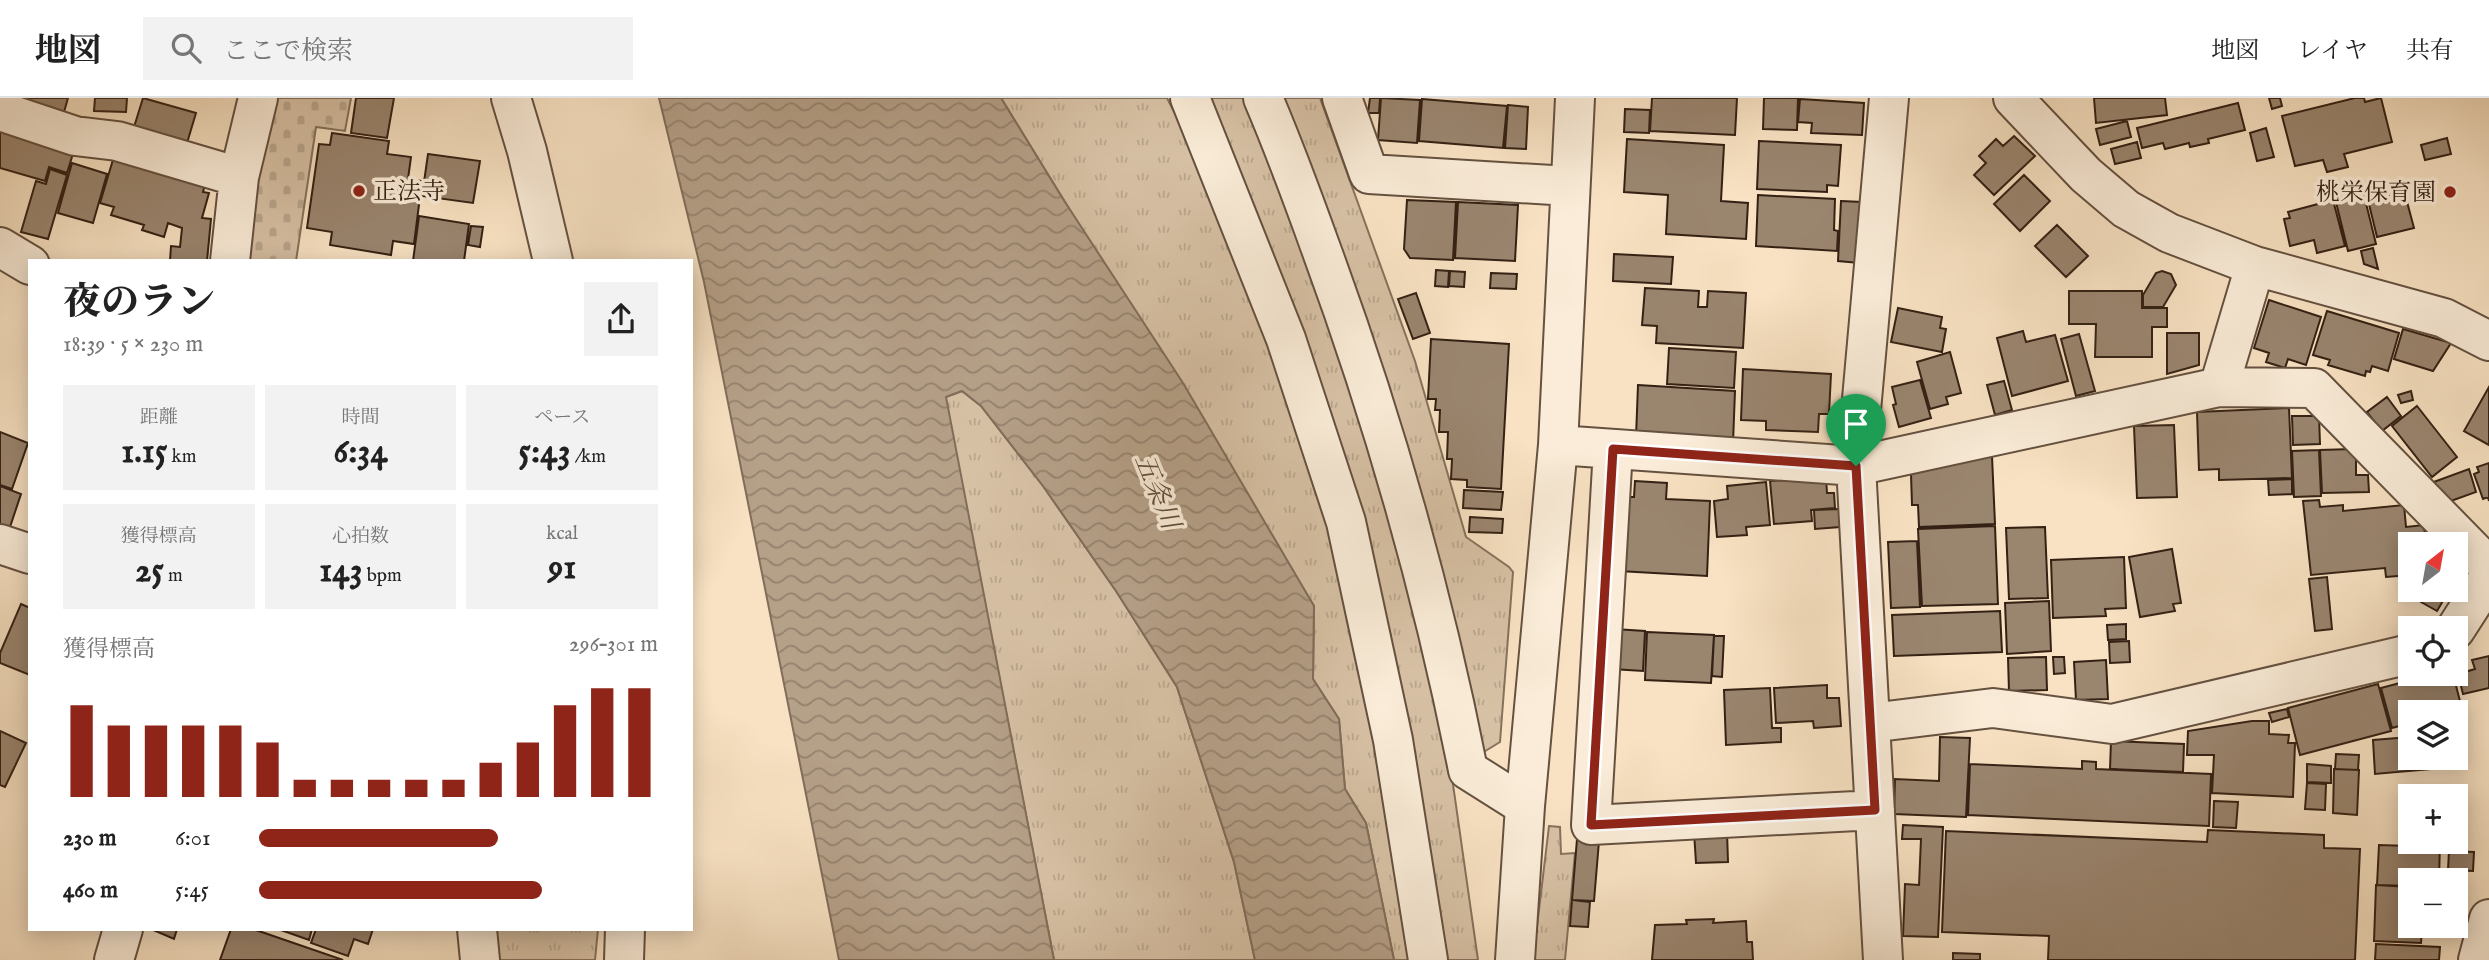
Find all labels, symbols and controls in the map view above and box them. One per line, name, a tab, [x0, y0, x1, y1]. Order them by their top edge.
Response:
search box	[143, 17, 633, 80]
icon: search	[167, 29, 205, 67]
text: 地図	[35, 31, 101, 73]
text: ここで検索	[223, 35, 353, 68]
text: 地図	[2211, 36, 2259, 67]
text: レイヤ	[2297, 36, 2368, 67]
text: 共有	[2406, 36, 2454, 67]
place label: 正法寺	[373, 177, 445, 208]
place label: 桃栄保育園	[2316, 178, 2436, 209]
marker: 正法寺	[351, 183, 367, 199]
marker: 桃栄保育園	[2442, 184, 2458, 200]
text: 夜のラン	[63, 280, 215, 328]
button: share	[584, 282, 658, 356]
text: 18:39 · 5 × 230 m	[63, 330, 203, 359]
pin	[1826, 394, 1886, 466]
icon: arrive	[1837, 405, 1875, 443]
text: 距離	[140, 406, 178, 430]
text: 時間	[341, 406, 380, 430]
text: ペース	[534, 406, 590, 430]
text: 1.15	[121, 430, 167, 475]
text: 6:34	[333, 430, 388, 475]
text: 5:43	[518, 430, 571, 475]
text: km	[167, 445, 196, 469]
text: /km	[571, 445, 606, 469]
water label: 五条川	[1127, 449, 1188, 537]
text: kcal	[546, 522, 578, 546]
text: 獲得標高	[121, 525, 197, 549]
text: 心拍数	[332, 525, 389, 549]
north arrow	[2398, 532, 2468, 602]
map controls	[2398, 532, 2468, 938]
text: 91	[548, 546, 576, 591]
text: 25	[135, 549, 164, 594]
text: 143	[319, 549, 363, 594]
text: m	[164, 564, 183, 588]
text: bpm	[363, 564, 402, 588]
button: locate	[2398, 616, 2468, 686]
text: 296–301 m	[569, 630, 658, 659]
text: 獲得標高	[63, 635, 155, 664]
button: layers	[2398, 700, 2468, 770]
button: +	[2398, 784, 2468, 854]
text: 230 m	[63, 824, 116, 853]
text: 6:01	[175, 824, 211, 853]
button: −	[2398, 868, 2468, 938]
text: 460 m	[63, 876, 118, 905]
text: 5:45	[175, 876, 209, 905]

